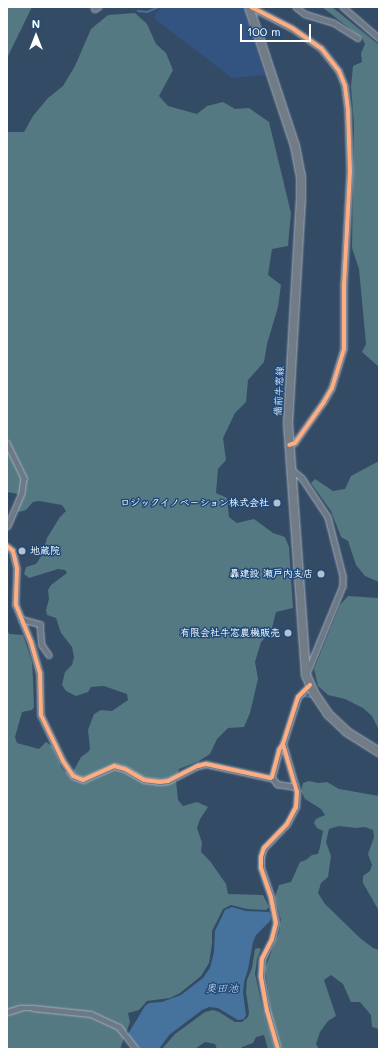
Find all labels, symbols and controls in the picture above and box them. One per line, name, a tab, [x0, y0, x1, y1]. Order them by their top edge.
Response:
north arrow	[16, 16, 56, 56]
text: N	[32, 16, 40, 31]
scale bar	[242, 16, 313, 42]
text: 100 m	[247, 23, 281, 39]
street label: 備前牛窓線	[272, 366, 286, 416]
place label: ロジックイノベーション株式会社	[119, 497, 269, 509]
marker: ロジックイノベーション株式会社	[272, 498, 282, 508]
place label: 地蔵院	[30, 545, 60, 557]
marker: 地蔵院	[17, 546, 27, 556]
place label: 轟建設 瀬戸内支店	[229, 568, 313, 580]
marker: 轟建設 瀬戸内支店	[316, 569, 326, 579]
place label: 有限会社牛窓農機販売	[180, 627, 280, 639]
marker: 有限会社牛窓農機販売	[283, 628, 293, 638]
water label: 奥田池	[206, 981, 238, 995]

